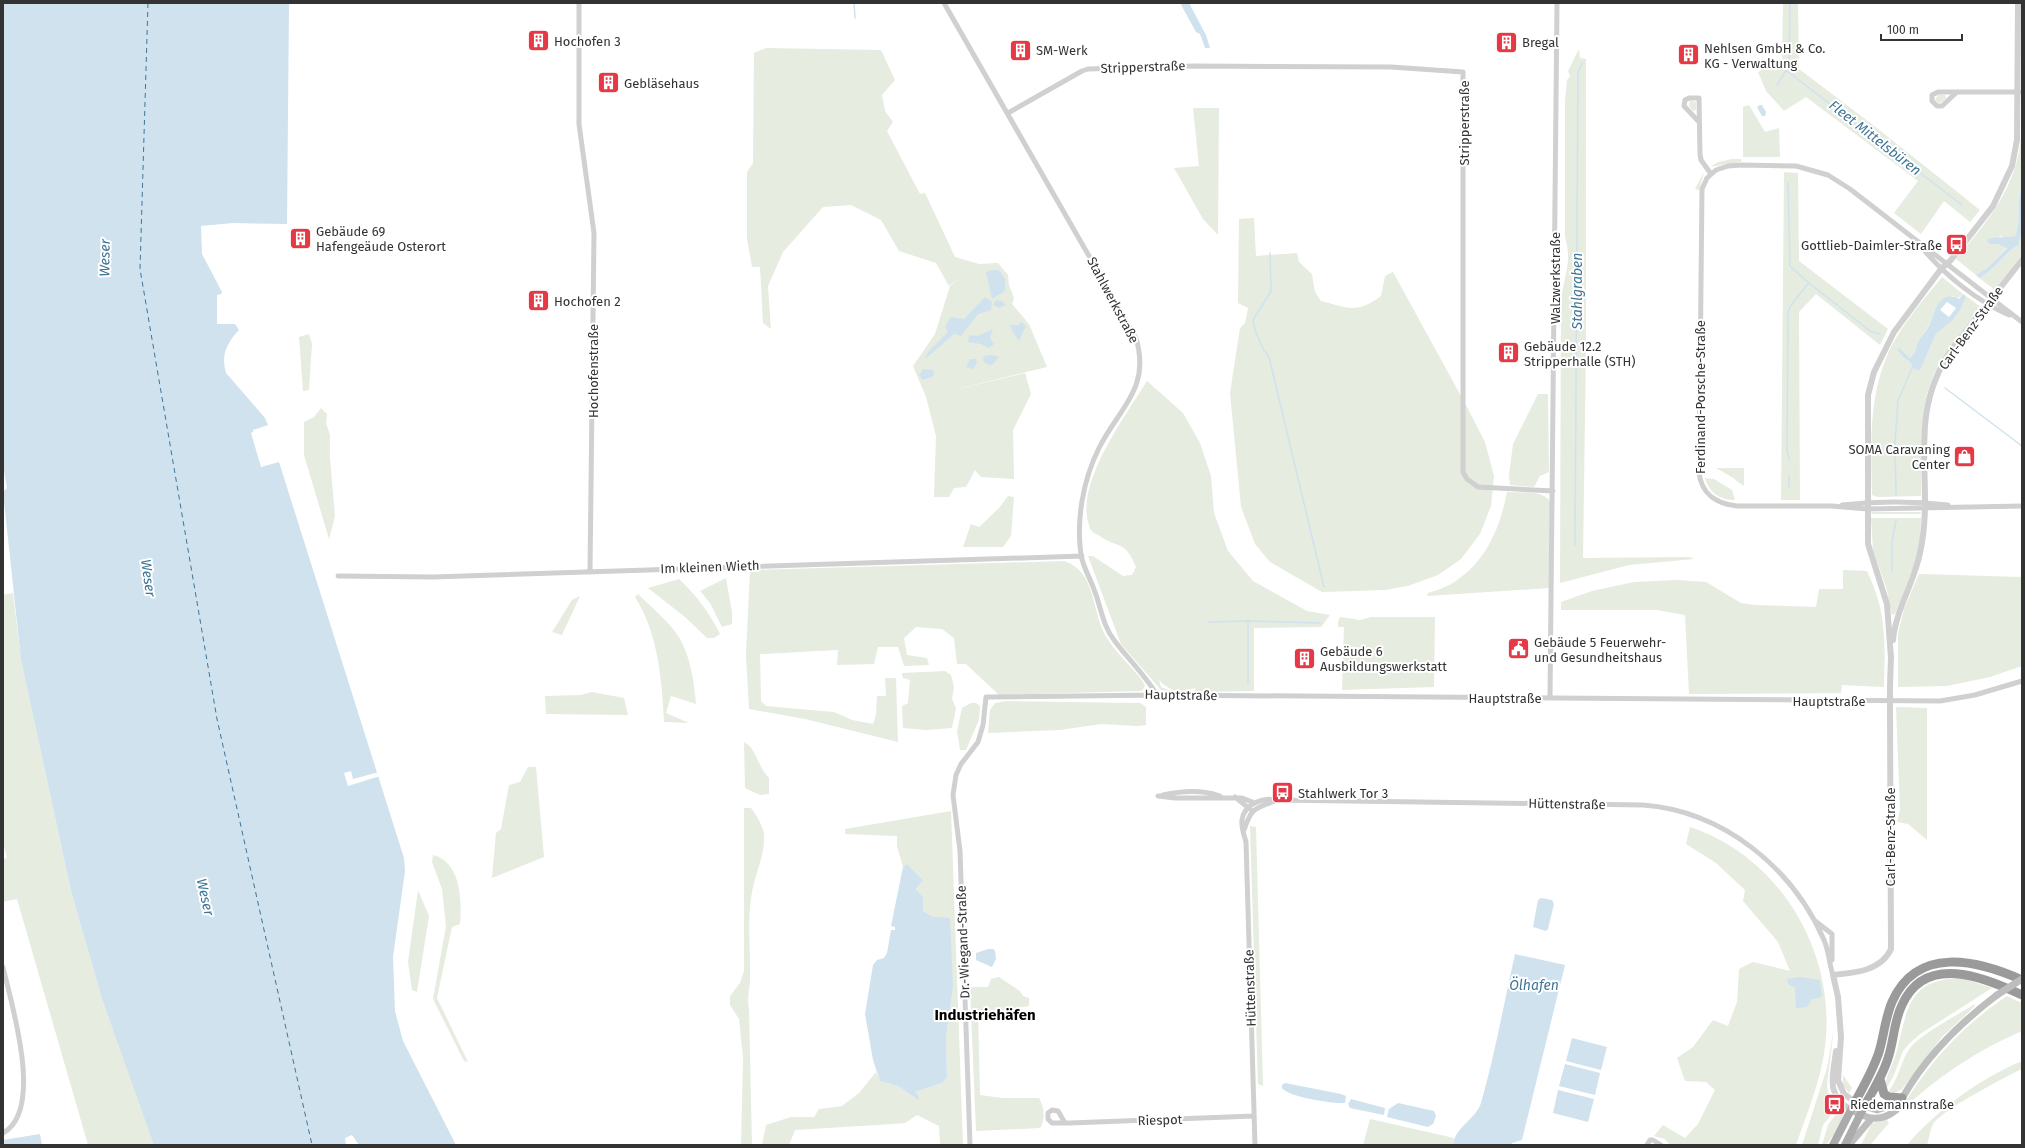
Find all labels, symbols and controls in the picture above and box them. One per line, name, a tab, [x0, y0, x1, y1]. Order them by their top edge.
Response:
scale bar	[1881, 16, 1962, 42]
text: 100 m	[1887, 23, 1919, 37]
building icon: Hochofen 3	[526, 28, 552, 54]
building icon: Bregal	[1494, 29, 1520, 55]
place label: Hochofen 3	[554, 34, 621, 49]
place label: Bregal	[1522, 35, 1559, 50]
building icon: SM-Werk	[1008, 37, 1034, 63]
place label: Nehlsen GmbH & Co. KG - Verwaltung	[1704, 41, 1826, 71]
building icon: Nehlsen GmbH & Co. KG - Verwaltung	[1676, 42, 1702, 68]
place label: SM-Werk	[1036, 43, 1088, 58]
street label: Stripperstraße	[1100, 58, 1186, 76]
building icon: Gebläsehaus	[596, 70, 622, 96]
place label: Gebläsehaus	[624, 76, 699, 91]
street label: Stripperstraße	[1457, 80, 1472, 166]
water label: Fleet Mittelsbüren	[1826, 97, 1924, 179]
place label: Gebäude 69 Hafengeäude Osterort	[316, 224, 446, 254]
building icon: Gebäude 69 Hafengeäude Osterort	[287, 225, 313, 251]
street label: Walzwerkstraße	[1548, 232, 1563, 324]
bus stop icon: Gottlieb-Daimler-Straße	[1944, 232, 1970, 258]
water label: Weser	[96, 238, 114, 277]
place label: Gottlieb-Daimler-Straße	[1801, 238, 1942, 253]
water label: Stahlgraben	[1569, 253, 1586, 330]
street label: Stahlwerkstraße	[1084, 254, 1142, 346]
street label: Carl-Benz-Straße	[1936, 284, 2006, 372]
building icon: Hochofen 2	[525, 288, 551, 314]
place label: Hochofen 2	[554, 294, 621, 309]
street label: Ferdinand-Porsche-Straße	[1693, 320, 1708, 474]
street label: Hochofenstraße	[586, 324, 601, 418]
place label: Gebäude 12.2 Stripperhalle (STH)	[1524, 339, 1635, 369]
building icon: Gebäude 12.2 Stripperhalle (STH)	[1496, 340, 1522, 366]
place label: SOMA Caravaning Center	[1848, 442, 1950, 472]
shop icon: SOMA Caravaning Center	[1952, 443, 1978, 469]
water label: Weser	[137, 558, 159, 598]
street label: Im kleinen Wieth	[660, 558, 760, 576]
place label: Gebäude 5 Feuerwehr- und Gesundheitshaus	[1534, 635, 1666, 665]
public building icon: Gebäude 5 Feuerwehr- und Gesundheitshaus	[1505, 636, 1531, 662]
place label: Gebäude 6 Ausbildungswerkstatt	[1320, 644, 1447, 674]
building icon: Gebäude 6 Ausbildungswerkstatt	[1292, 645, 1318, 671]
street label: Hauptstraße	[1144, 687, 1218, 703]
street label: Hauptstraße	[1468, 691, 1542, 706]
street label: Hauptstraße	[1792, 694, 1866, 709]
bus stop icon: Stahlwerk Tor 3	[1269, 780, 1295, 806]
place label: Stahlwerk Tor 3	[1298, 786, 1388, 801]
street label: Carl-Benz-Straße	[1883, 788, 1898, 886]
street label: Hüttenstraße	[1528, 796, 1606, 812]
water label: Weser	[192, 877, 218, 918]
street label: Dr.-Wiegand-Straße	[954, 885, 972, 999]
street label: Hüttenstraße	[1241, 949, 1259, 1027]
water label: Ölhafen	[1509, 976, 1559, 994]
district label: Industriehäfen	[934, 1006, 1036, 1024]
bus stop icon: Riedemannstraße	[1822, 1091, 1848, 1117]
place label: Riedemannstraße	[1850, 1097, 1954, 1112]
street label: Riespot	[1137, 1112, 1183, 1128]

